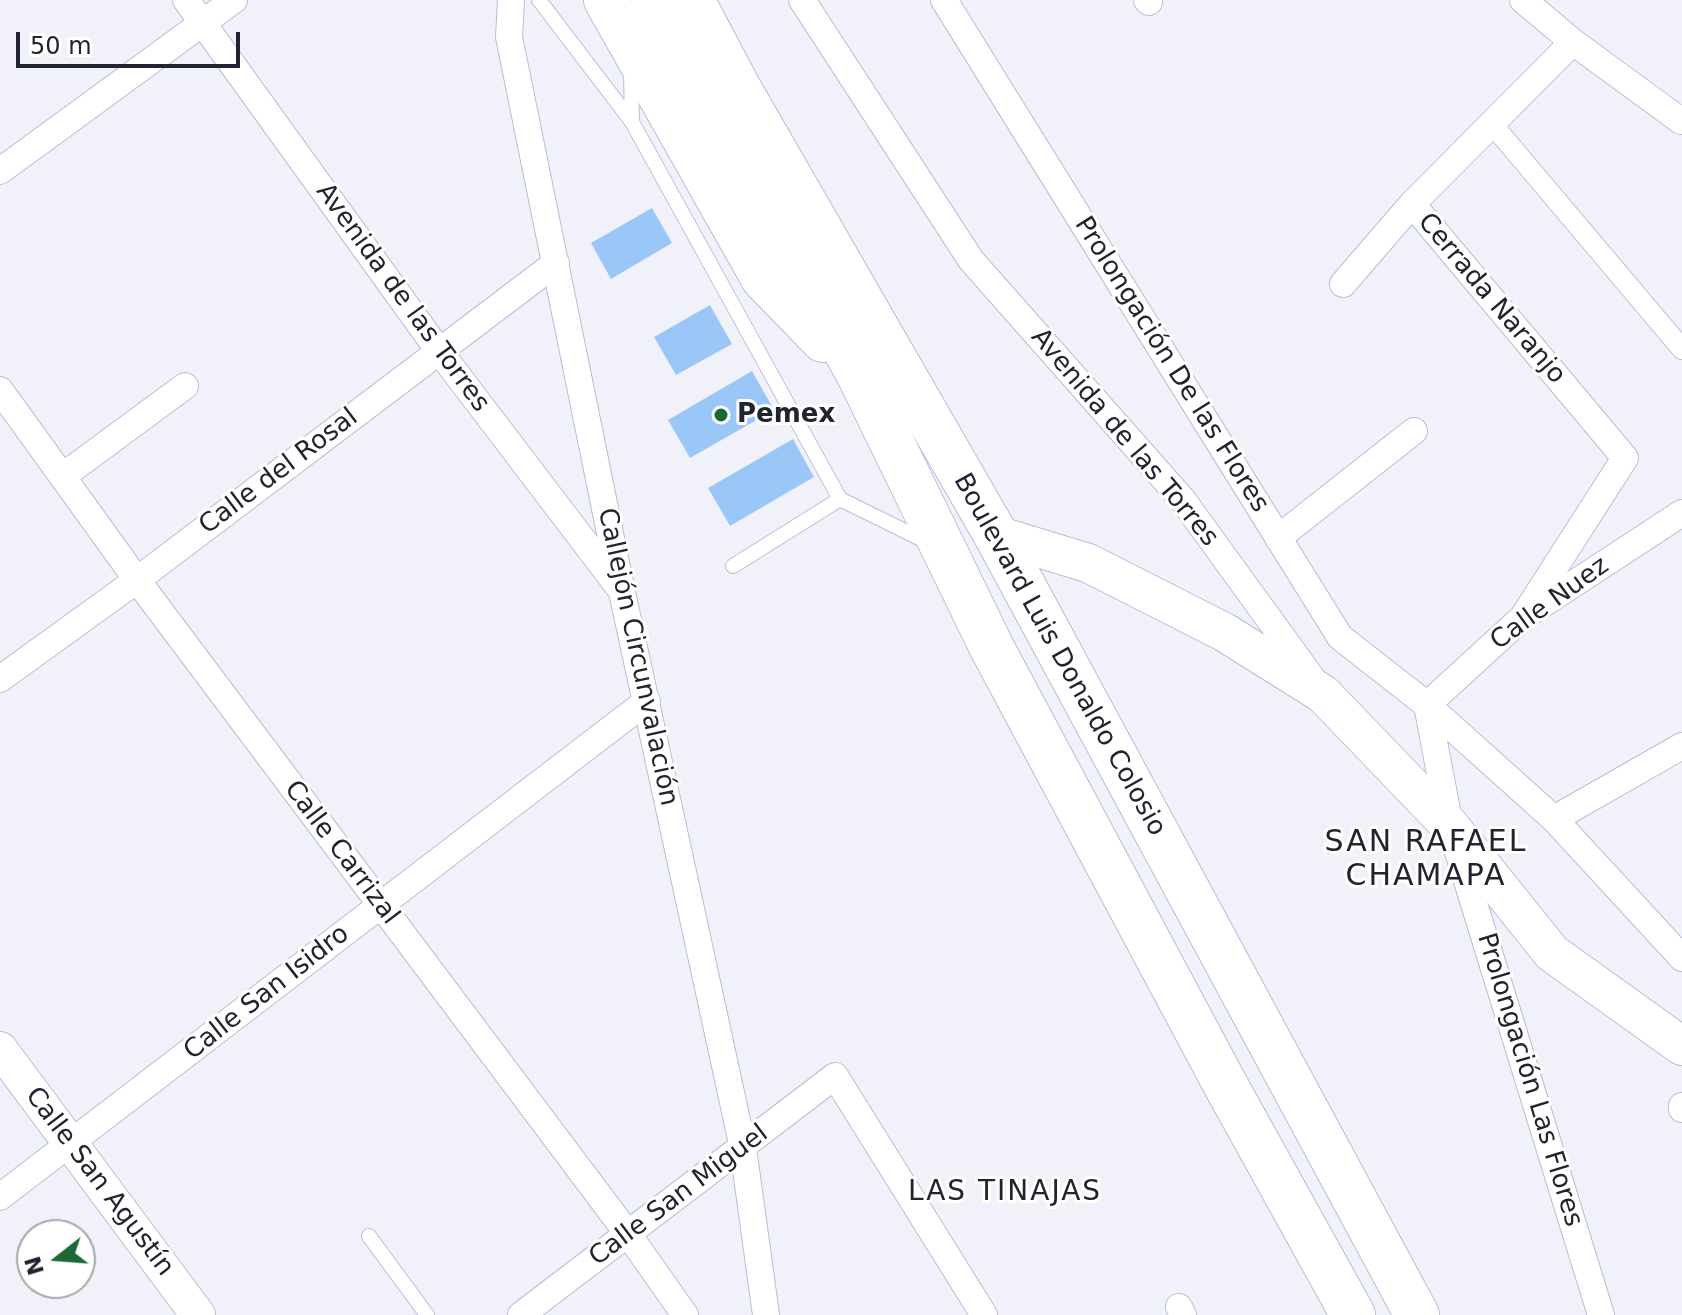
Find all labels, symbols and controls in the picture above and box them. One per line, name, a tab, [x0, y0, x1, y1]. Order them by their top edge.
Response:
scale bar	[20, 16, 244, 66]
text: 50 m	[30, 32, 92, 60]
street label: Avenida de las Torres	[309, 178, 495, 418]
street label: Cerrada Naranjo	[1410, 207, 1572, 391]
street label: Prolongación De las Flores	[1067, 212, 1275, 518]
street label: Avenida de las Torres	[1024, 323, 1224, 553]
place label: Pemex	[737, 399, 835, 431]
street label: Calle del Rosal	[194, 402, 364, 542]
marker: Pemex	[712, 406, 730, 424]
street label: Boulevard Luis Donaldo Colosio	[946, 468, 1172, 842]
street label: Callejón Circunvalación	[590, 505, 684, 809]
street label: Calle Nuez	[1485, 551, 1615, 657]
street label: Calle Carrizal	[277, 775, 405, 931]
district label: SAN RAFAEL CHAMAPA	[1325, 825, 1527, 896]
street label: Calle San Isidro	[178, 919, 356, 1067]
street label: Prolongación Las Flores	[1469, 929, 1589, 1231]
street label: Calle San Agustín	[18, 1081, 180, 1283]
street label: Calle San Miguel	[583, 1119, 775, 1273]
district label: LAS TINAJAS	[908, 1176, 1102, 1210]
north arrow	[16, 1219, 96, 1299]
text: N	[20, 1253, 49, 1278]

